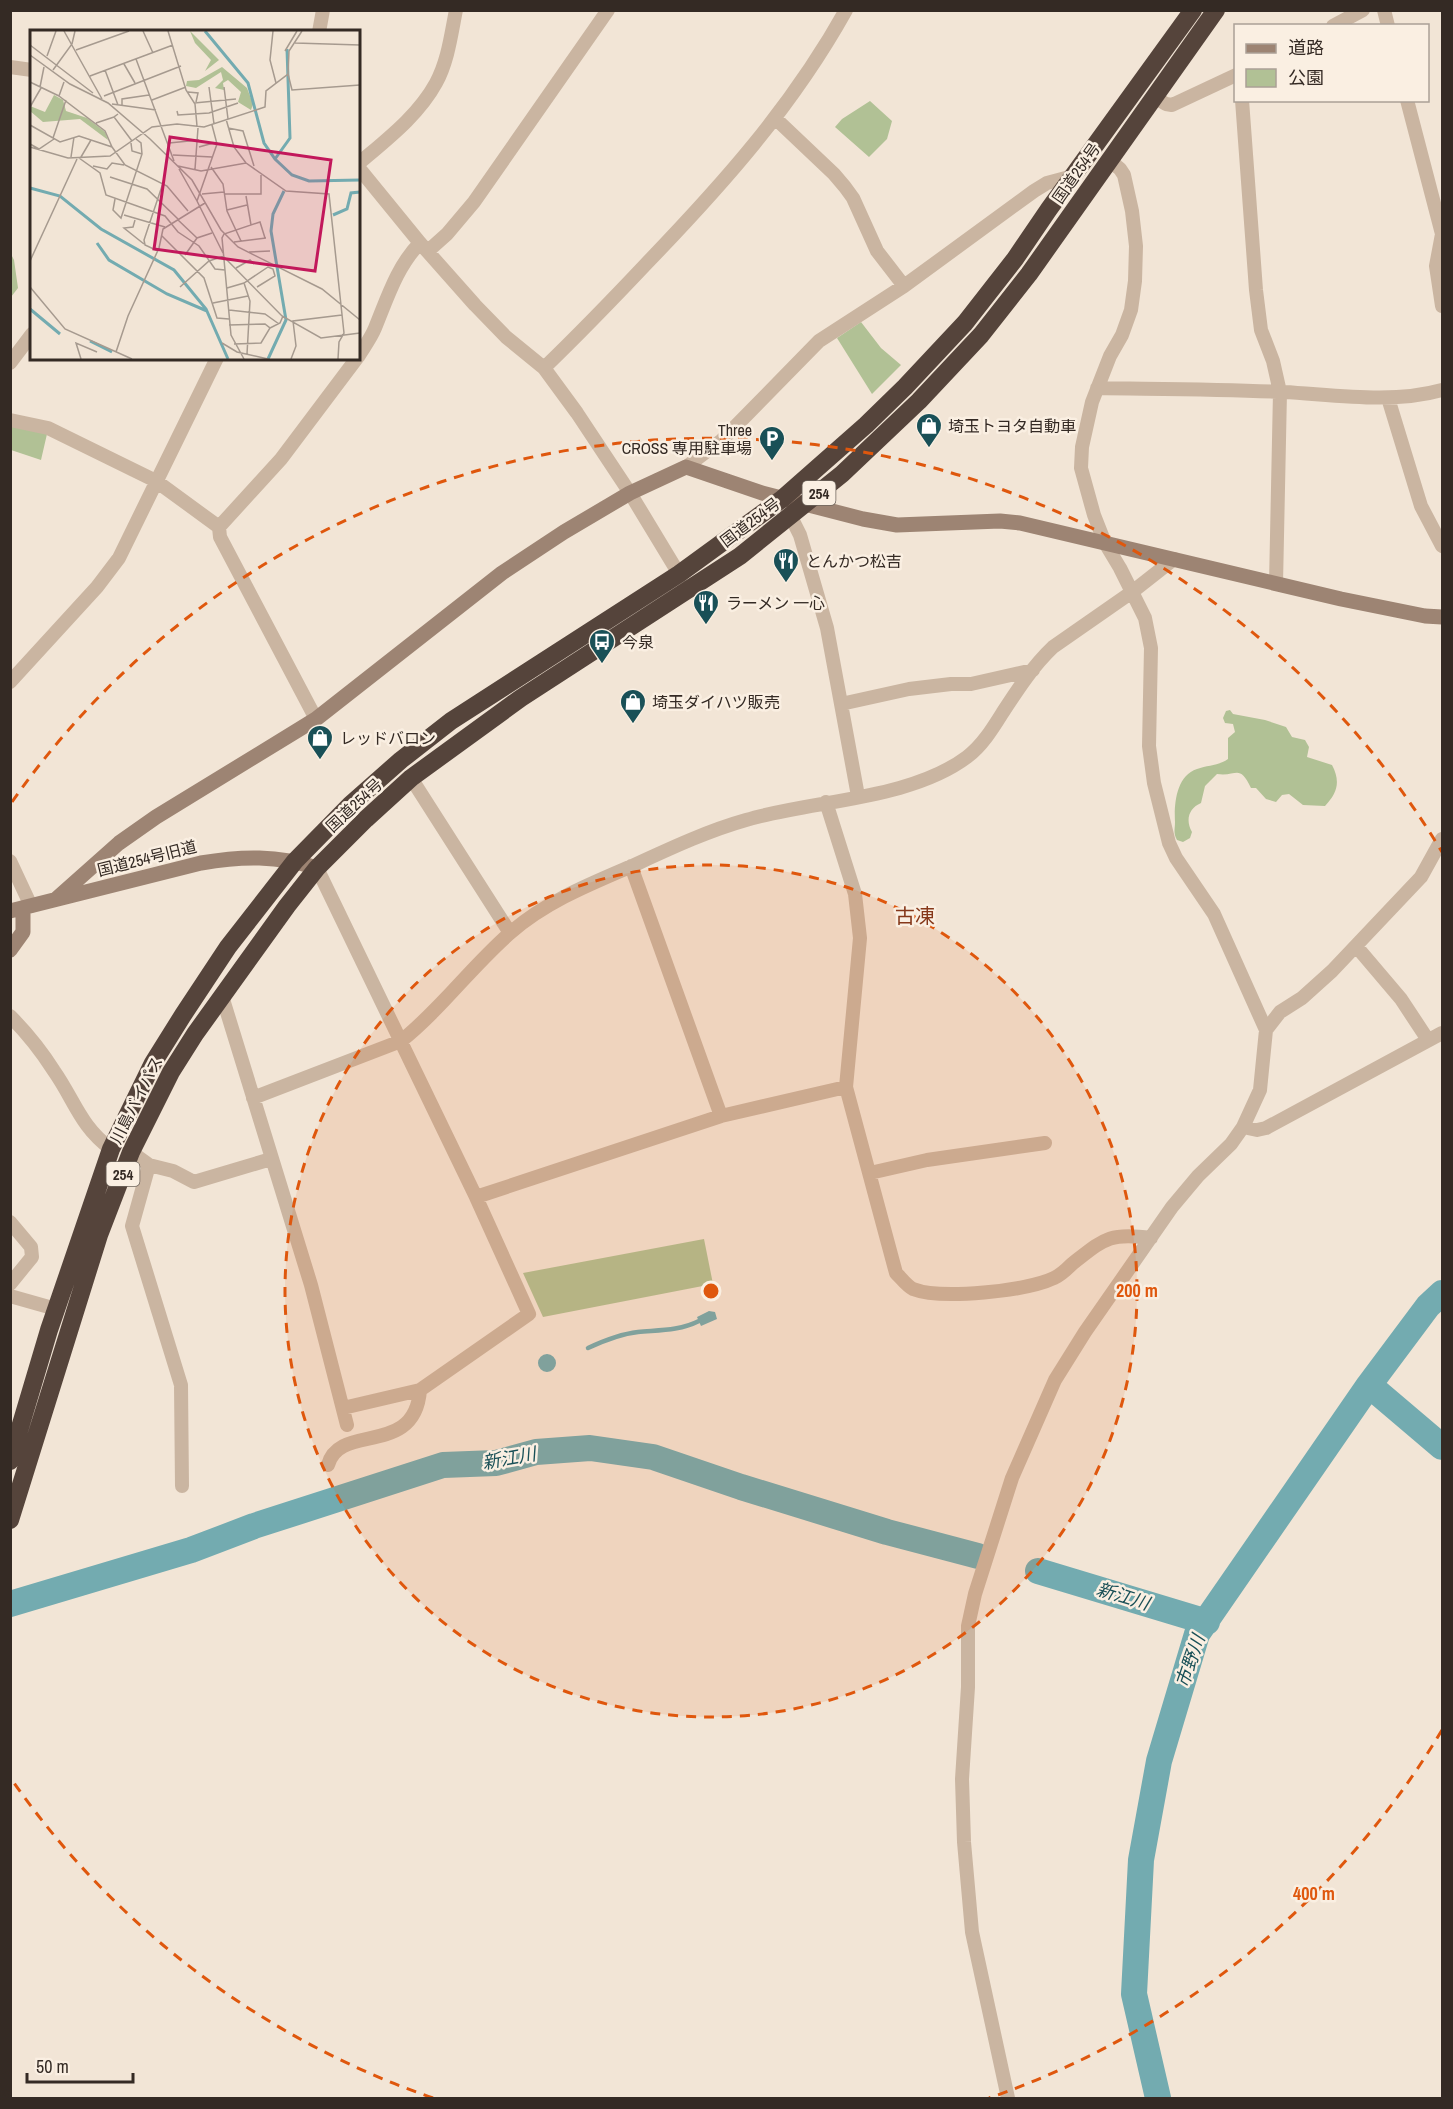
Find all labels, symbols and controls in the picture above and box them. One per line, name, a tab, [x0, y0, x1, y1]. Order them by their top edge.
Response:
legend	[1234, 24, 1429, 102]
inset map	[30, 30, 360, 360]
text: 道路	[1288, 35, 1324, 60]
text: 公園	[1288, 65, 1324, 90]
street label: 国道254号	[1047, 138, 1105, 208]
shop icon: 埼玉トヨタ自動車	[914, 411, 944, 449]
place label: 埼玉トヨタ自動車	[948, 415, 1076, 437]
place label: Three CROSS 専用駐車場	[622, 419, 752, 459]
parking icon: Three CROSS 専用駐車場	[757, 424, 787, 462]
road number: 254	[802, 481, 836, 505]
street label: 国道254号	[715, 492, 785, 552]
restaurant icon: とんかつ松吉	[771, 546, 801, 584]
place label: とんかつ松吉	[806, 550, 902, 572]
restaurant icon: ラーメン 一心	[691, 588, 721, 626]
place label: ラーメン 一心	[726, 592, 825, 614]
bus stop icon: 今泉	[587, 627, 617, 665]
place label: 今泉	[622, 631, 654, 653]
shop icon: 埼玉ダイハツ販売	[618, 687, 648, 725]
place label: 埼玉ダイハツ販売	[652, 691, 780, 713]
shop icon: レッドバロン	[305, 723, 335, 761]
place label: レッドバロン	[340, 727, 436, 749]
street label: 国道254号	[321, 773, 387, 837]
street label: 国道254号旧道	[95, 835, 199, 881]
district label: 古凍	[895, 902, 935, 929]
street label: 川島バイパス	[104, 1052, 168, 1148]
road number: 254	[106, 1162, 140, 1186]
text: 200 m	[1116, 1278, 1158, 1303]
centre of rings	[701, 1281, 721, 1301]
water label: 新江川	[480, 1441, 540, 1475]
water label: 新江川	[1094, 1576, 1154, 1616]
water label: 市野川	[1169, 1630, 1211, 1691]
text: 400 m	[1293, 1881, 1335, 1906]
scale bar	[27, 2046, 134, 2084]
text: 50 m	[36, 2054, 69, 2079]

